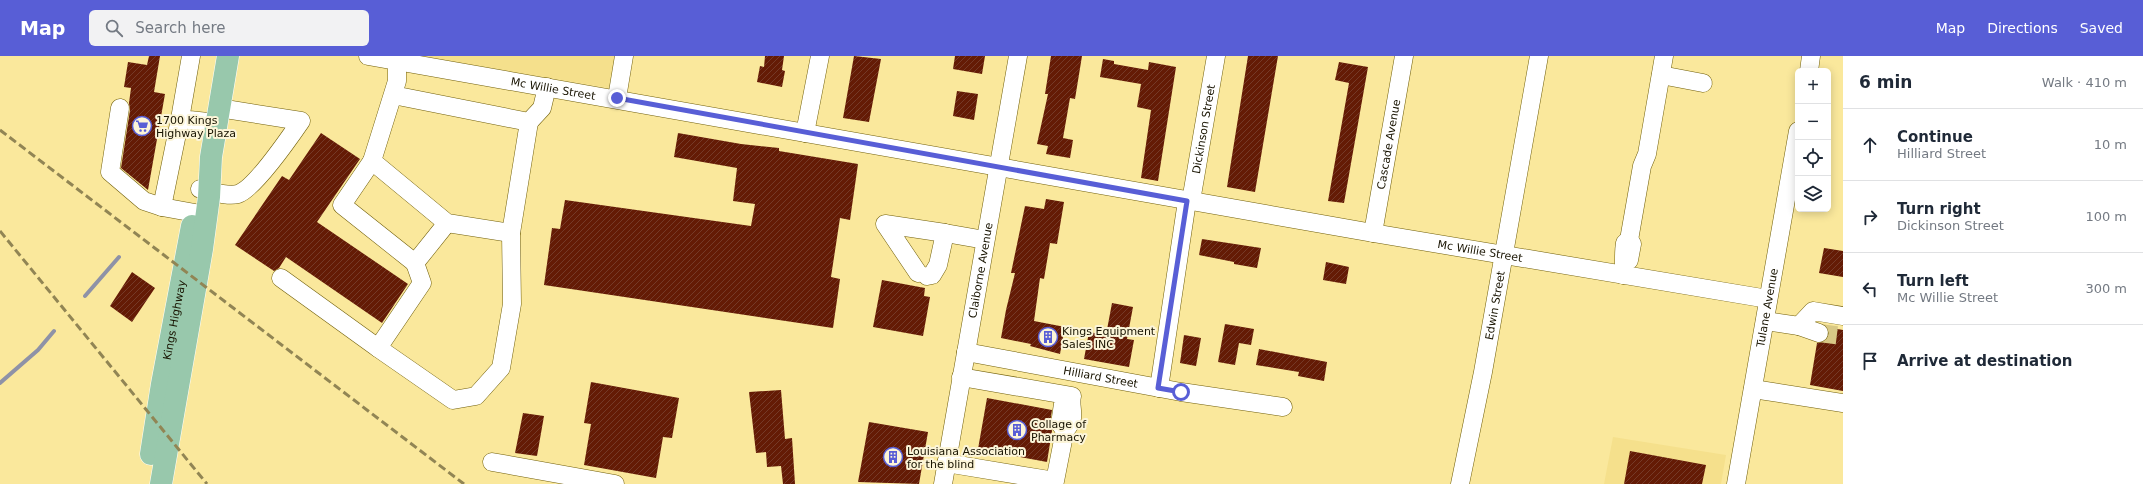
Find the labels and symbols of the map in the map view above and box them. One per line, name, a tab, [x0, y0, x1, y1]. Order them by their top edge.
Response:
street label: Mc Willie Street	[510, 75, 597, 103]
street label: Dickinson Street	[1190, 83, 1218, 175]
route end	[608, 89, 626, 107]
street label: Cascade Avenue	[1375, 98, 1403, 190]
place label: 1700 Kings Highway Plaza	[156, 114, 236, 140]
supermarket icon: 1700 Kings Highway Plaza	[131, 115, 153, 137]
street label: Claiborne Avenue	[966, 221, 996, 319]
street label: Mc Willie Street	[1437, 238, 1524, 265]
street label: Tulane Avenue	[1754, 267, 1781, 349]
street label: Edwin Street	[1483, 269, 1508, 341]
street label: Kings Highway	[161, 279, 189, 361]
place label: Kings Equipment Sales INC	[1062, 325, 1156, 351]
building icon: Kings Equipment Sales INC	[1037, 326, 1059, 348]
street label: Hilliard Street	[1062, 364, 1140, 391]
route start	[1172, 383, 1190, 401]
place label: Collage of Pharmacy	[1031, 418, 1087, 444]
building icon: Collage of Pharmacy	[1006, 419, 1028, 441]
place label: Louisiana Association for the blind	[907, 445, 1025, 471]
building icon: Louisiana Association for the blind	[882, 446, 904, 468]

